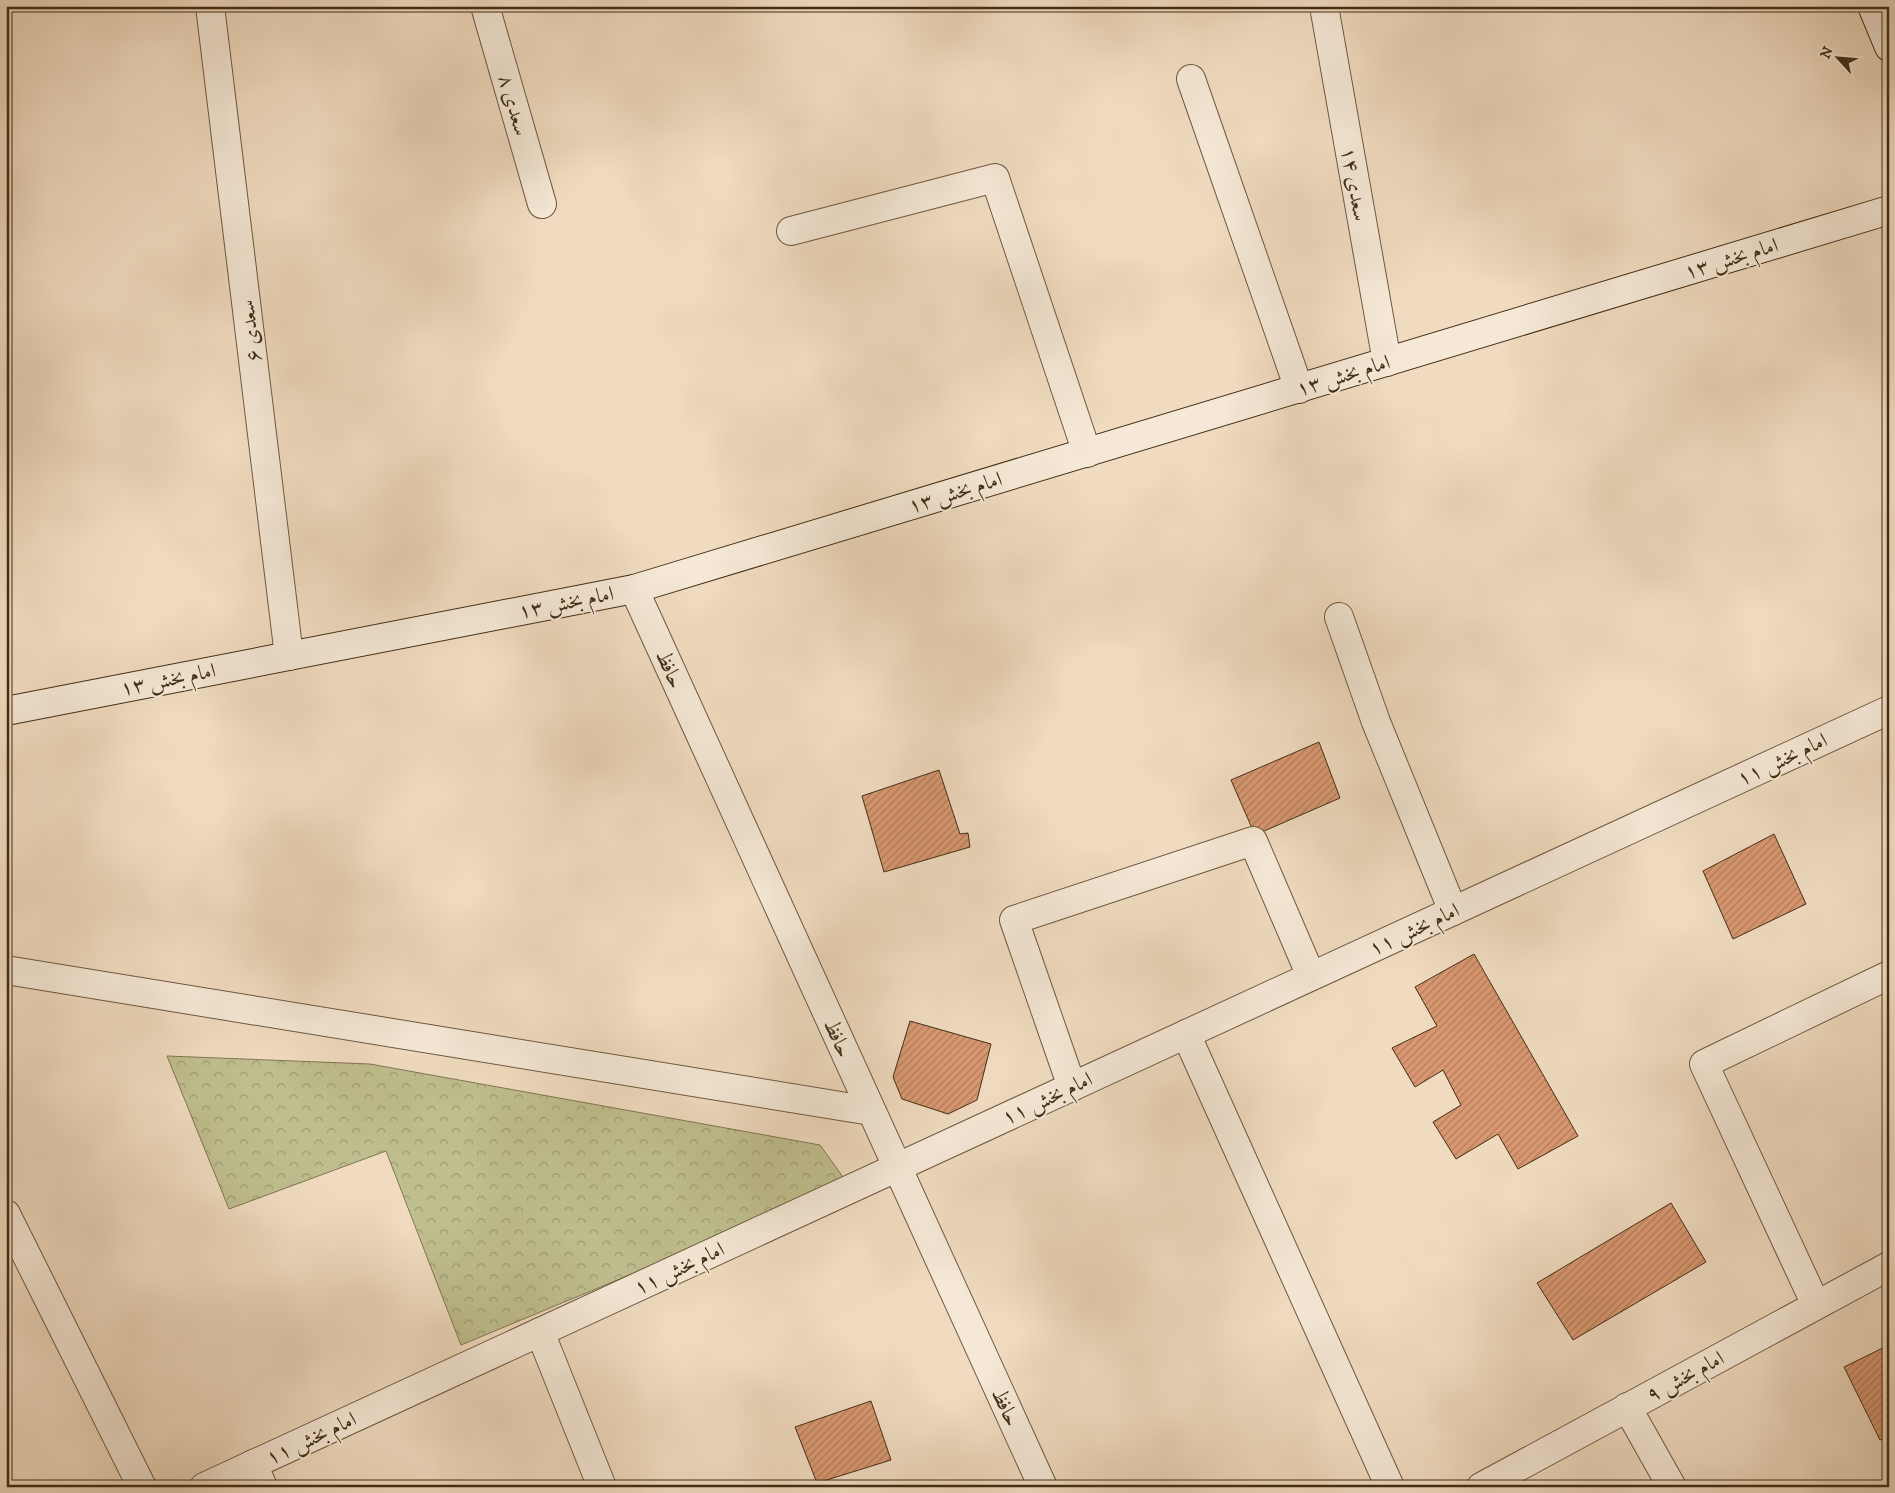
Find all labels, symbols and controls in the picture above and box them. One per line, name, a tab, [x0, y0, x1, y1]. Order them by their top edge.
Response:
north arrow	[1812, 32, 1862, 82]
text: N	[1817, 43, 1838, 62]
street label: سعدی ۸	[492, 72, 534, 139]
street label: سعدی ۱۴	[1335, 145, 1373, 223]
street label: امام بخش ۱۳	[1681, 232, 1783, 289]
street label: سعدی ۶	[234, 298, 268, 363]
street label: امام بخش ۱۳	[1293, 349, 1395, 406]
street label: امام بخش ۱۳	[905, 466, 1007, 523]
street label: امام بخش ۱۳	[516, 581, 617, 629]
street label: حافظ	[649, 646, 689, 693]
street label: امام بخش ۱۳	[118, 658, 219, 706]
street label: امام بخش ۱۱	[1733, 728, 1833, 796]
street label: امام بخش ۱۱	[1365, 898, 1465, 966]
street label: حافظ	[817, 1015, 857, 1062]
street label: امام بخش ۱۱	[998, 1067, 1098, 1135]
street label: امام بخش ۱۱	[630, 1237, 730, 1305]
street label: امام بخش ۹	[1642, 1346, 1731, 1412]
street label: حافظ	[985, 1384, 1025, 1431]
street label: امام بخش ۱۱	[262, 1407, 362, 1475]

